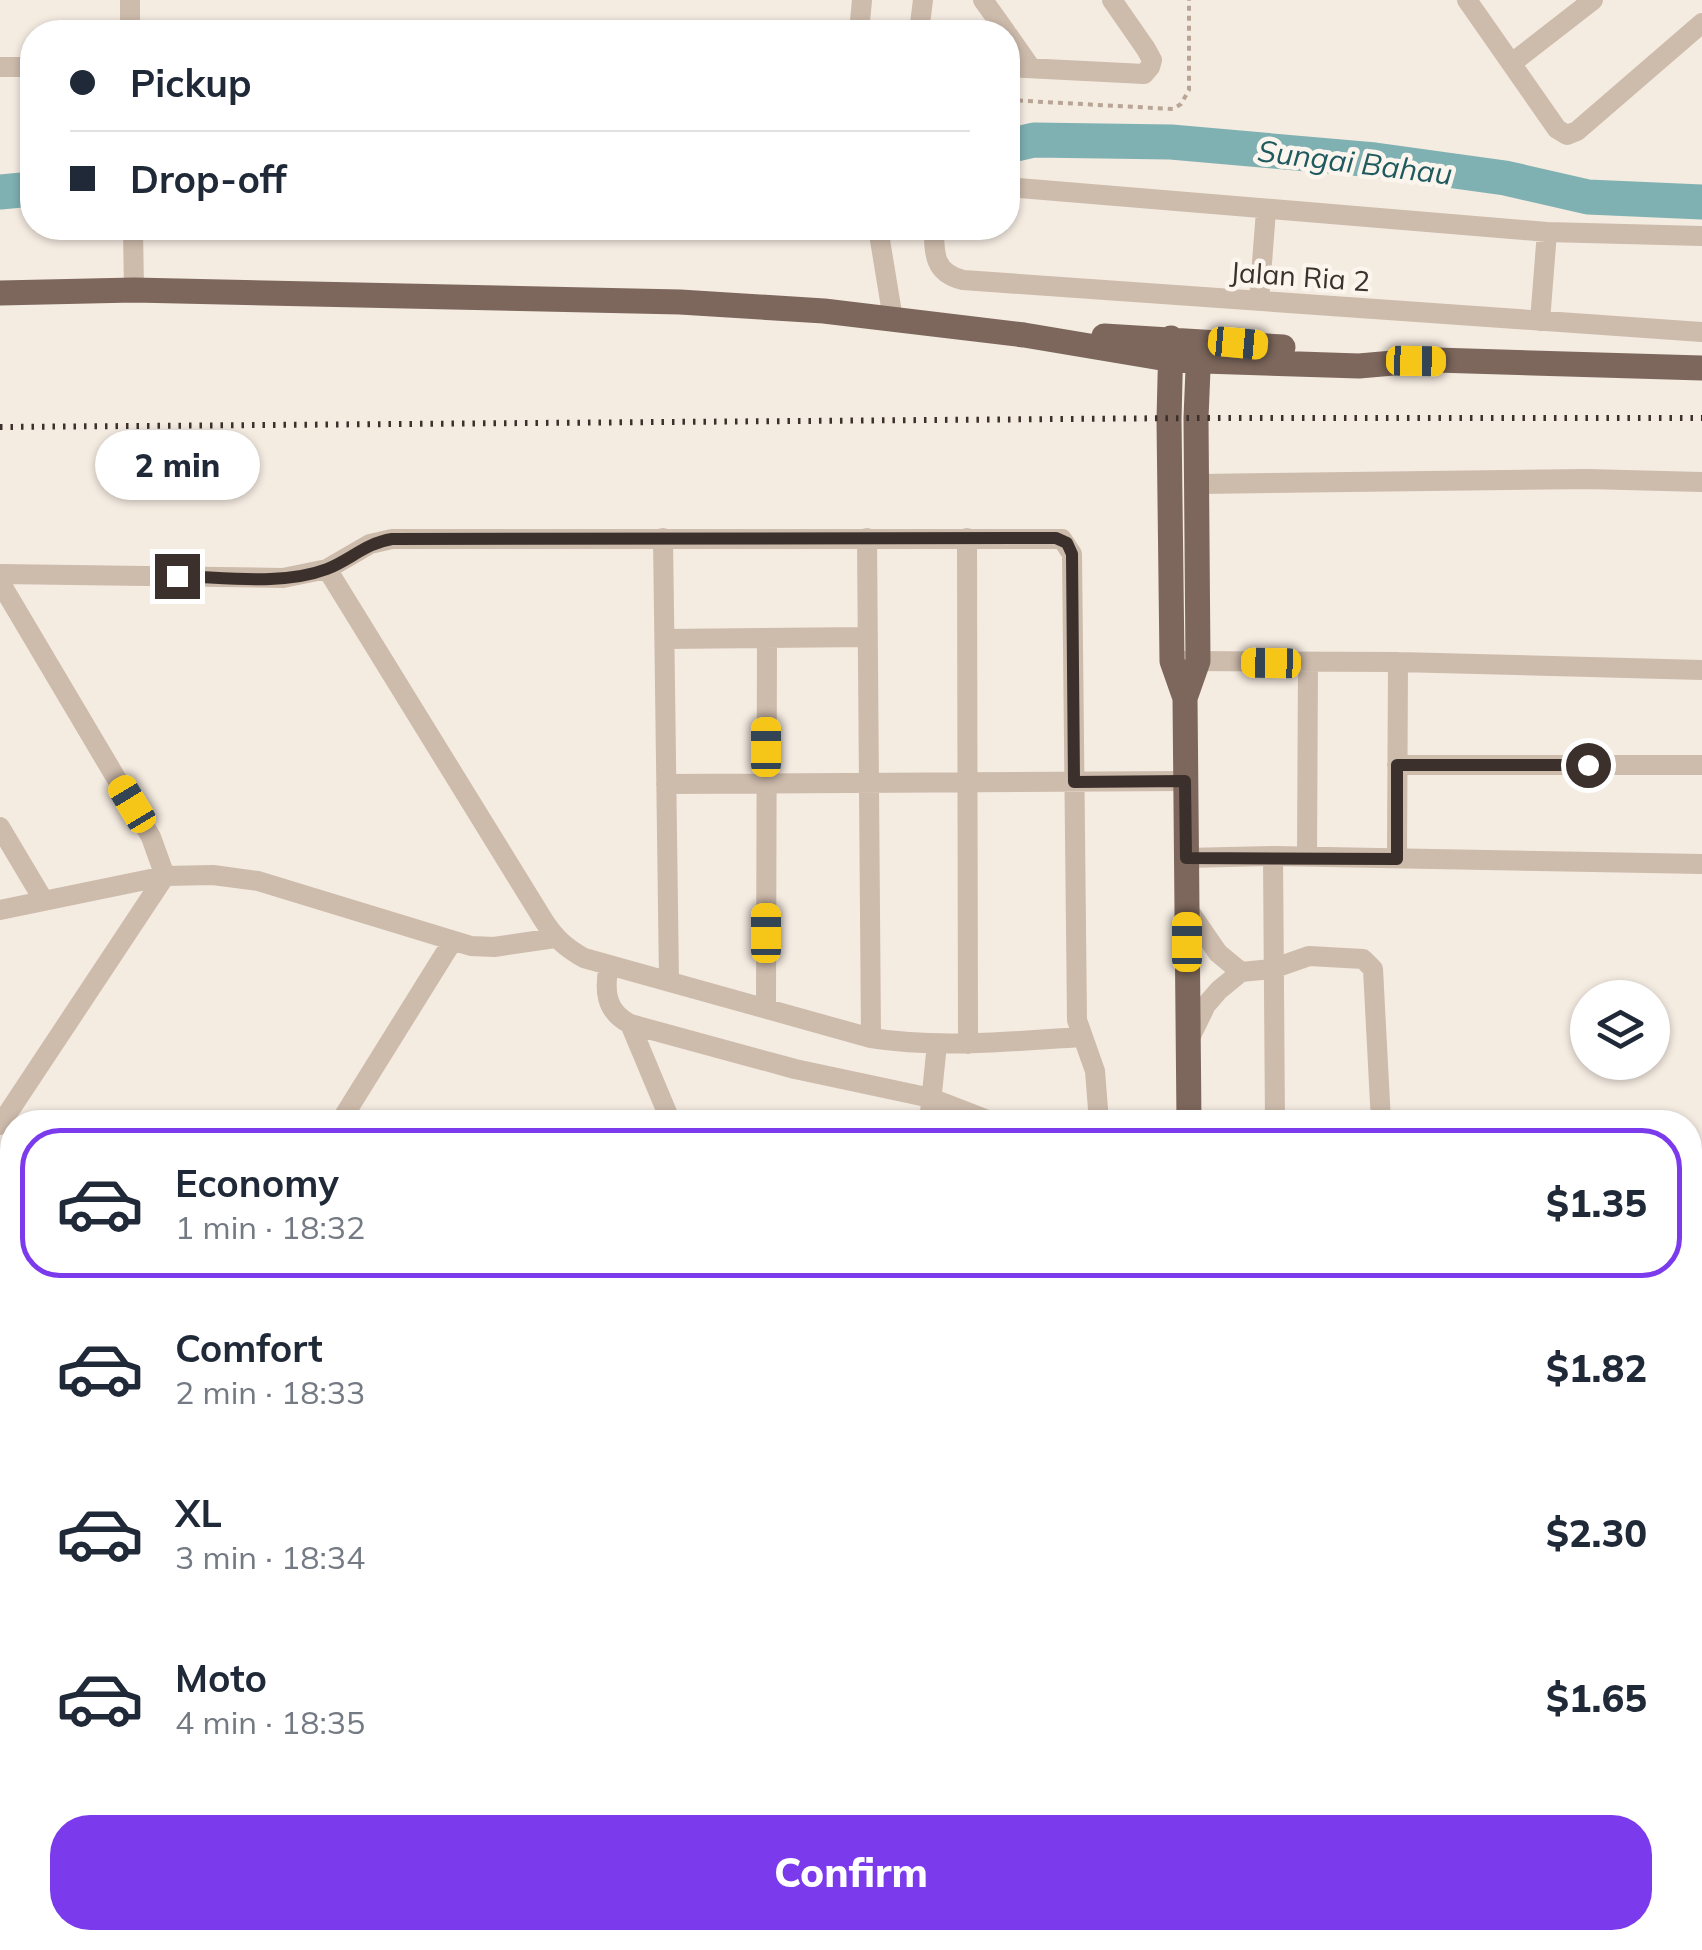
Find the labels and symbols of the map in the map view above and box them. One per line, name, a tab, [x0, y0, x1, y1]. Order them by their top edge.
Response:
water label: Sungai Bahau	[1255, 131, 1455, 193]
street label: Jalan Ria 2	[1229, 254, 1371, 298]
car	[1207, 325, 1269, 361]
car	[1386, 345, 1446, 377]
callout: 2 min	[94, 431, 260, 501]
route end	[155, 554, 200, 599]
car	[1241, 647, 1301, 679]
car	[751, 717, 781, 777]
route start	[1566, 743, 1611, 788]
car	[104, 771, 160, 837]
car	[751, 903, 781, 963]
car	[1172, 912, 1202, 972]

